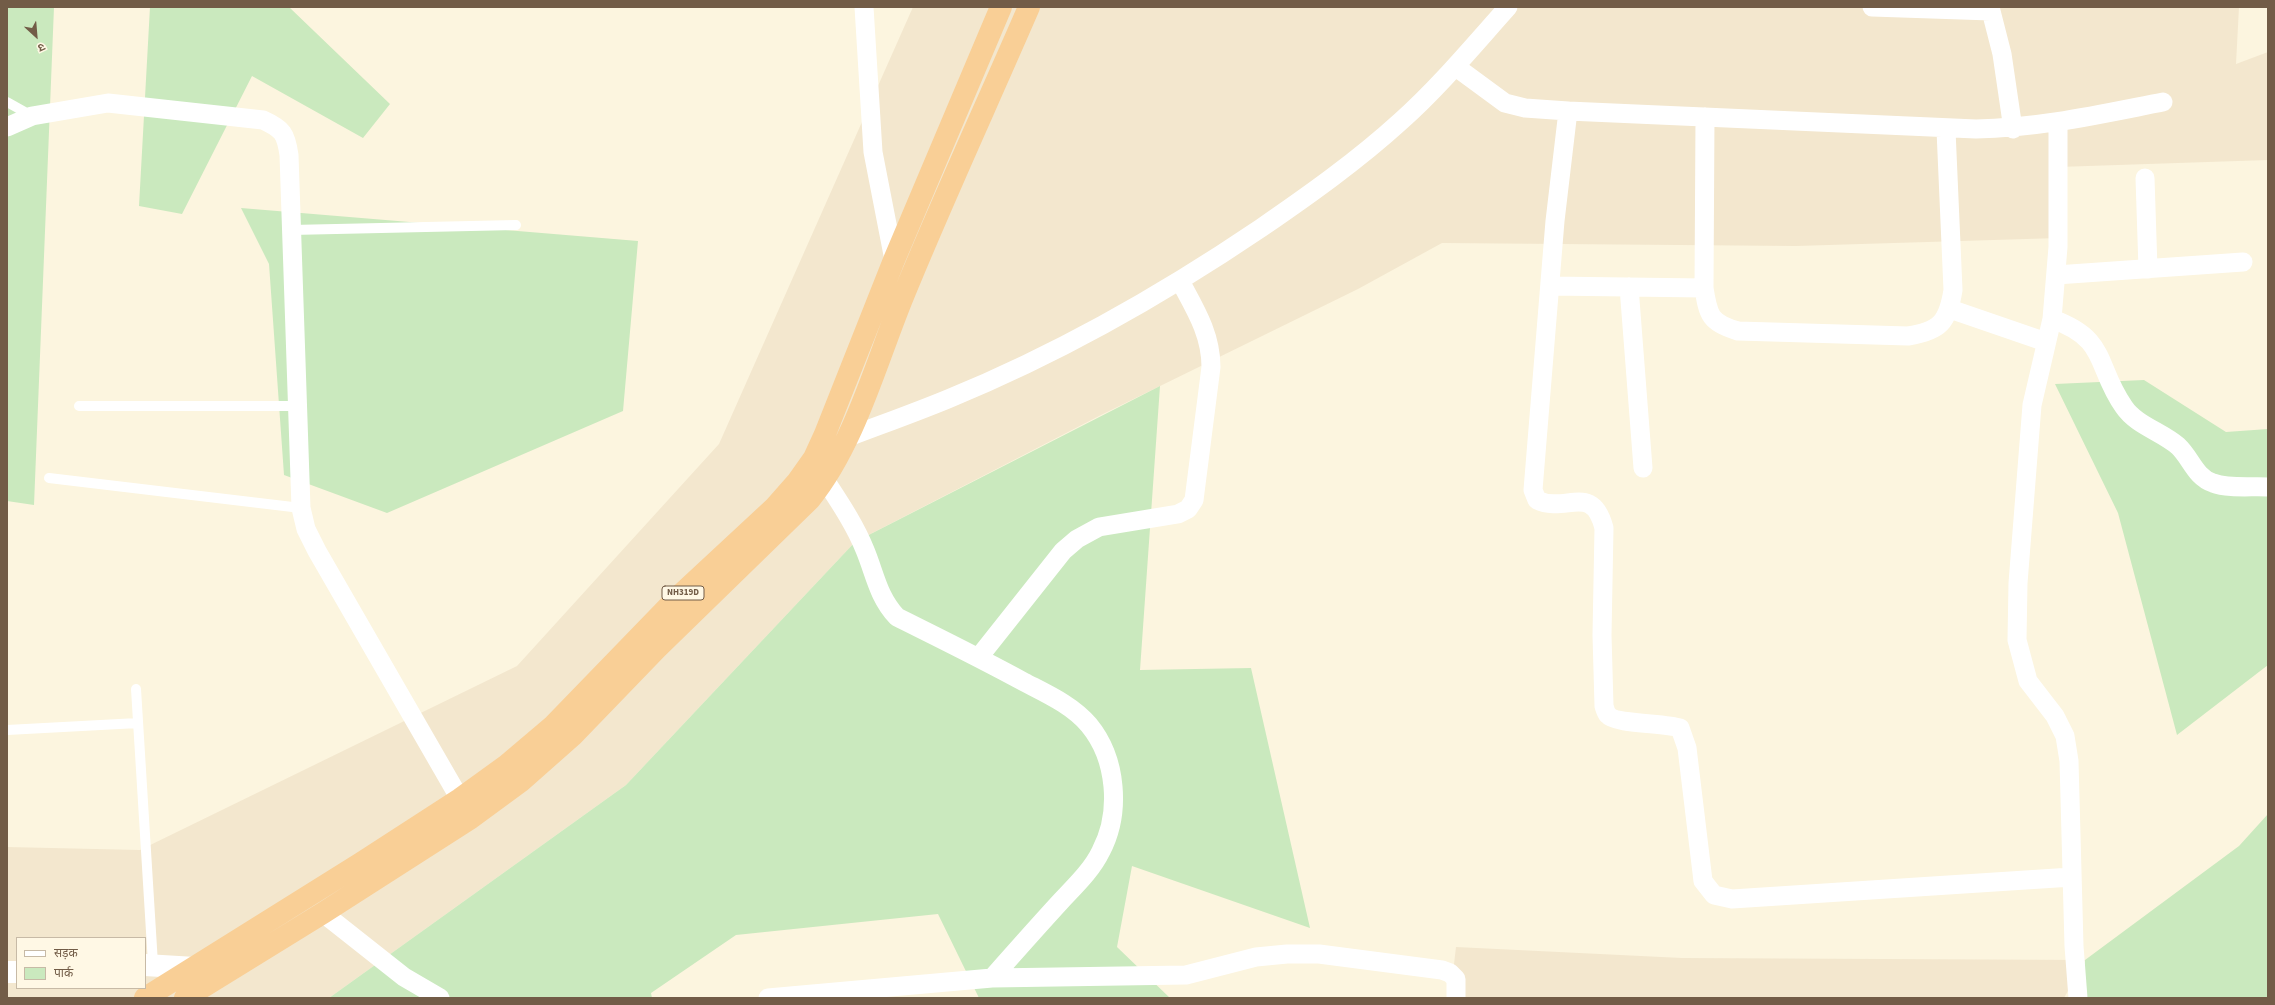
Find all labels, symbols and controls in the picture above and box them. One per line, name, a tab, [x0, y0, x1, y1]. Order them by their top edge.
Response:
north arrow	[16, 16, 56, 56]
text: उ	[35, 39, 48, 55]
road number: NH319D	[662, 586, 704, 600]
legend	[16, 937, 146, 989]
text: सड़क	[54, 945, 78, 962]
text: पार्क	[54, 965, 73, 982]

